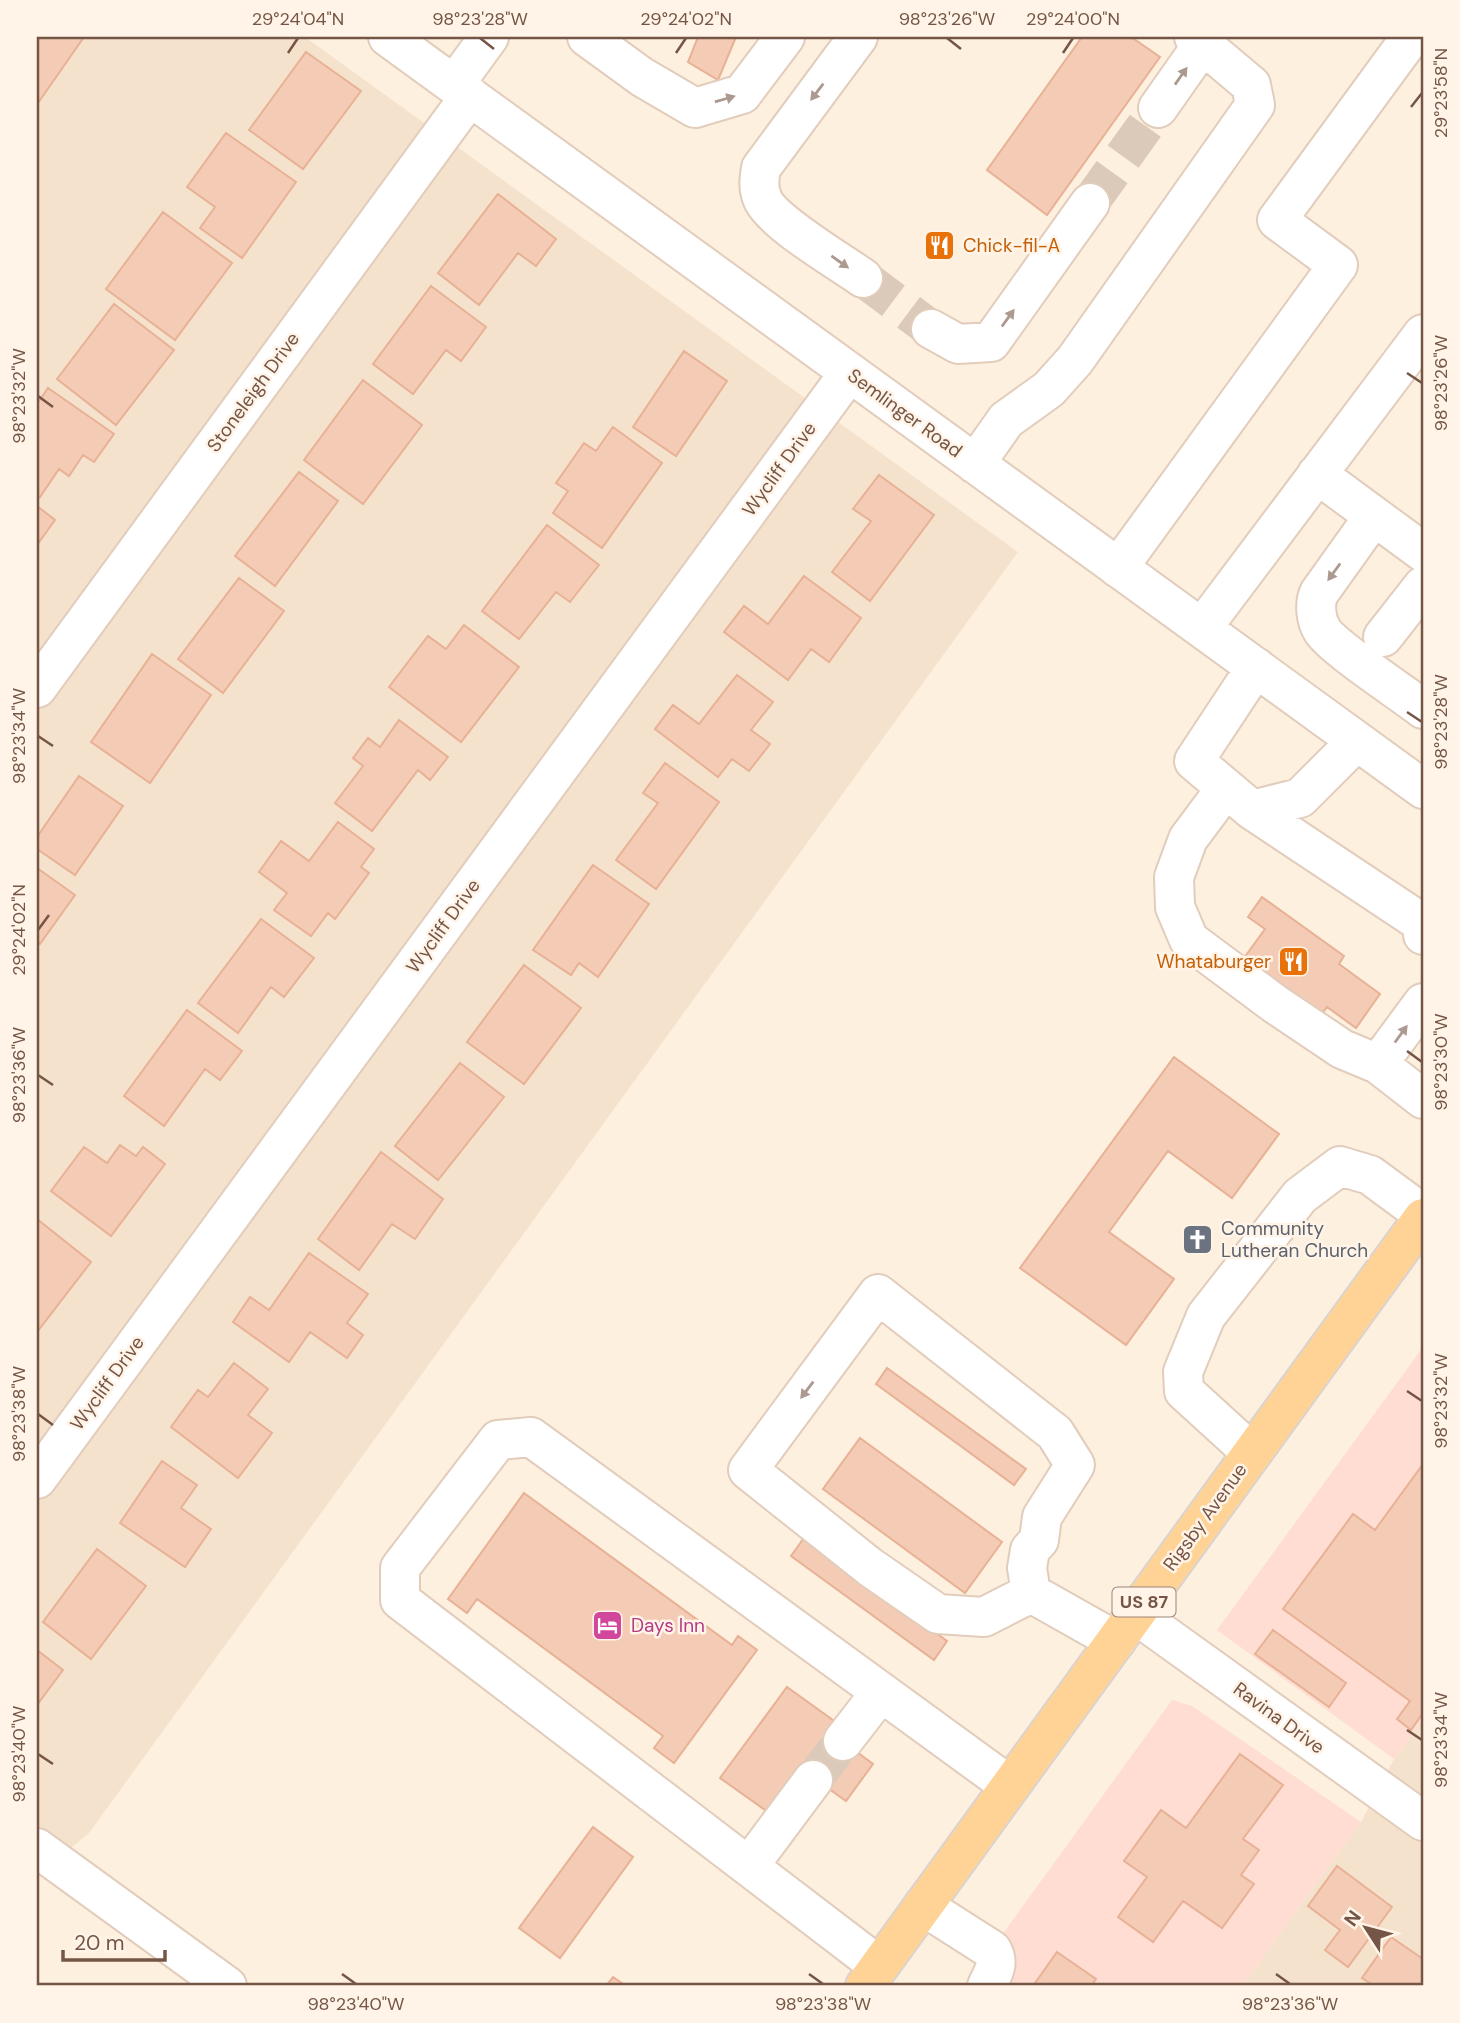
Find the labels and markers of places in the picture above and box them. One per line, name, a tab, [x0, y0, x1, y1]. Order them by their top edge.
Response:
restaurant icon: Chick-fil-A	[923, 228, 957, 262]
place label: Chick-fil-A	[963, 233, 1060, 258]
restaurant icon: Whataburger	[1277, 944, 1311, 978]
place label: Whataburger	[1156, 949, 1271, 974]
place label: Community Lutheran Church	[1221, 1216, 1368, 1263]
church icon: Community Lutheran Church	[1181, 1222, 1215, 1256]
hotel icon: Days Inn	[591, 1608, 625, 1642]
place label: Days Inn	[631, 1613, 705, 1638]

